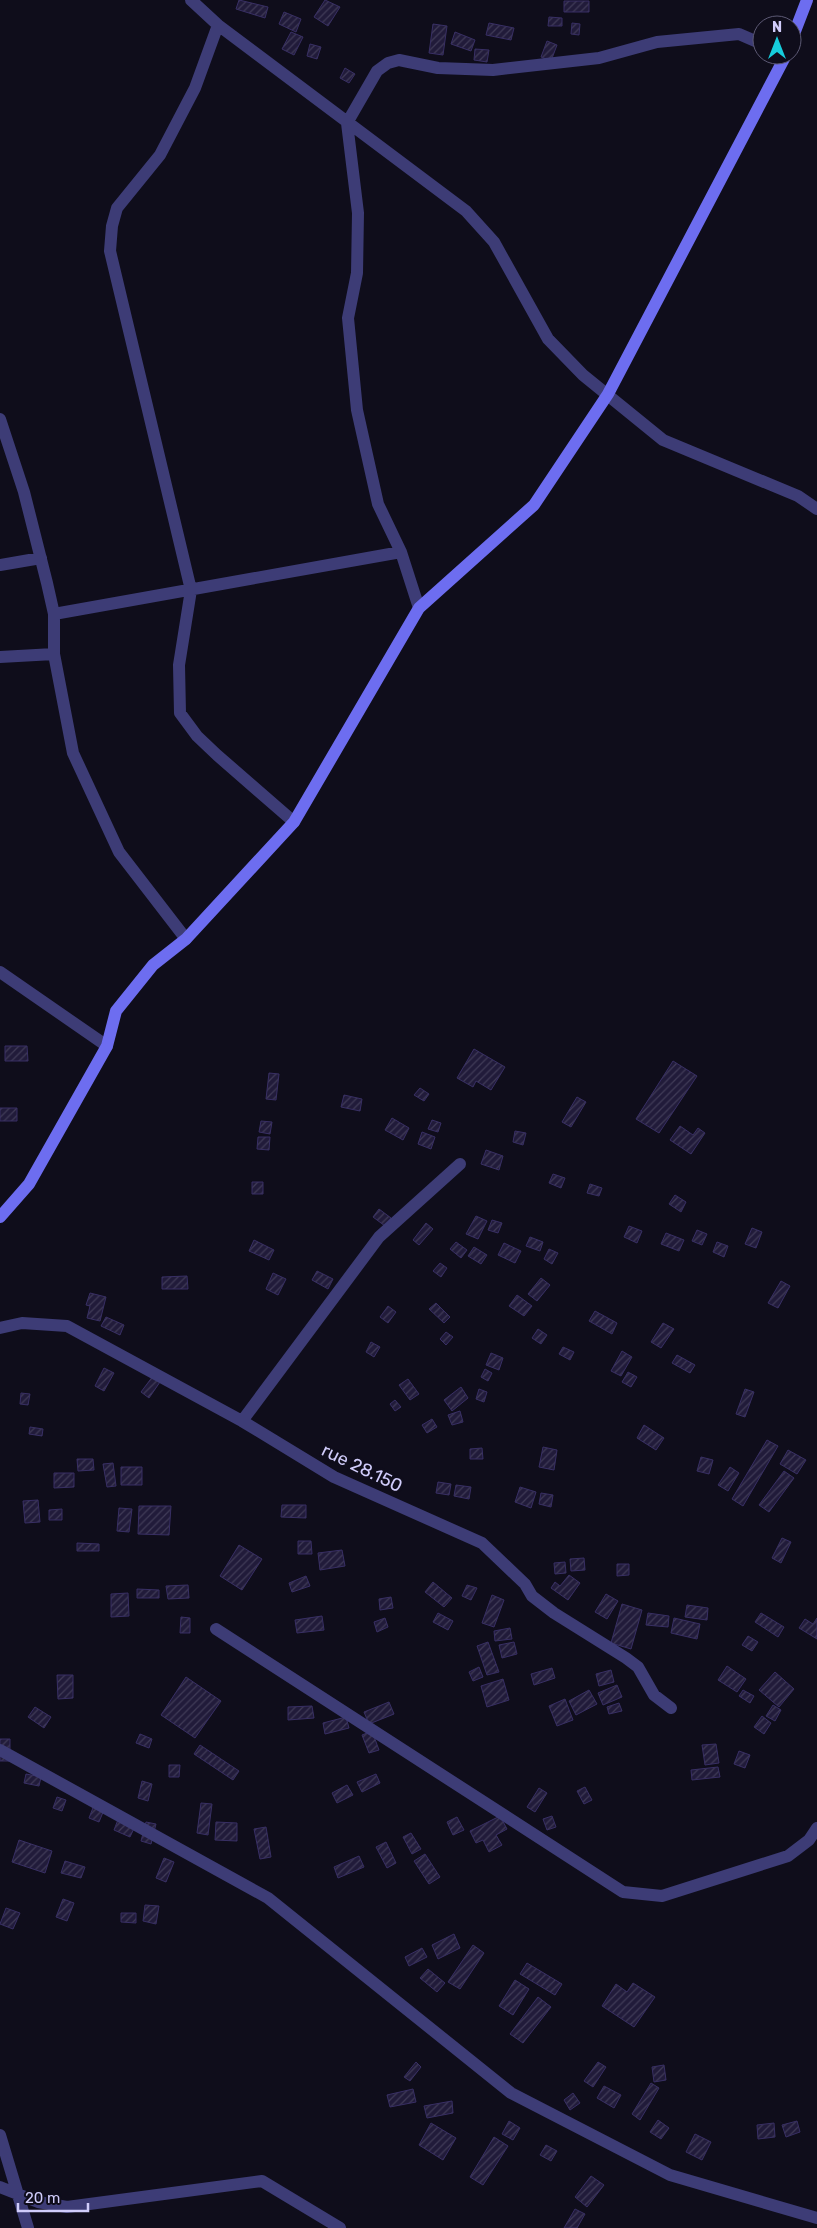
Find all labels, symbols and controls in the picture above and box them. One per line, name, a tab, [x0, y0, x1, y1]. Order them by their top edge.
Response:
north arrow	[752, 15, 802, 65]
text: N	[772, 19, 782, 36]
street label: rue 28.150	[318, 1439, 406, 1497]
scale bar	[18, 2180, 88, 2212]
text: 20 m	[25, 2189, 60, 2207]

